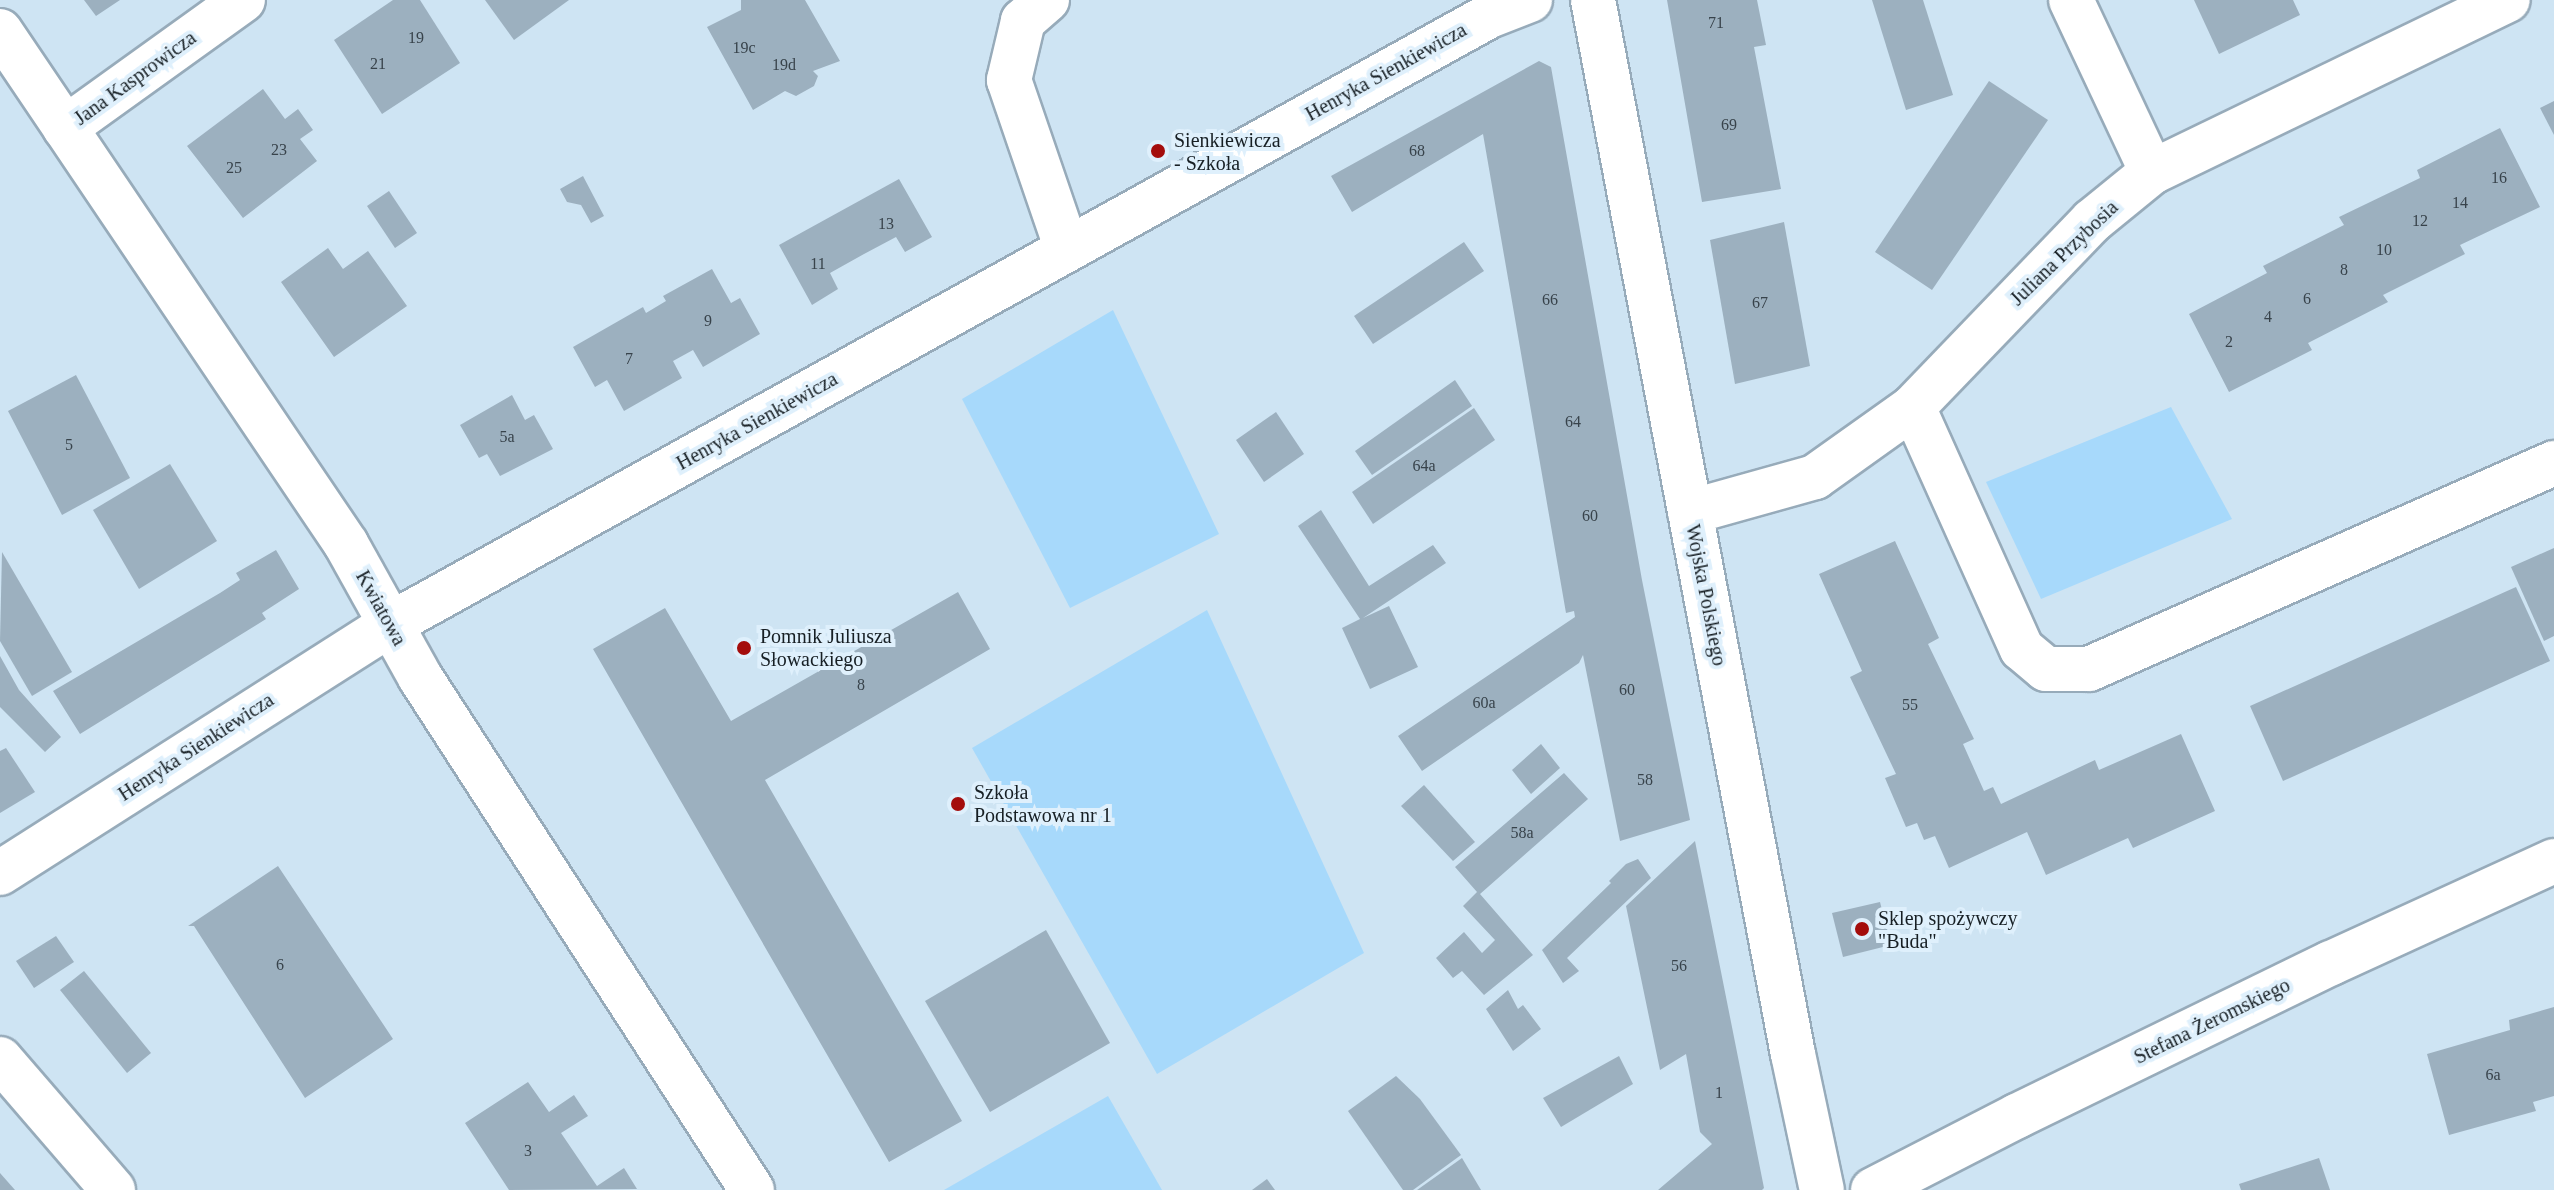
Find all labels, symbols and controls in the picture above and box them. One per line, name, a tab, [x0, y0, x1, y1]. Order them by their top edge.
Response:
house number: 71	[1708, 13, 1724, 33]
street label: Henryka Sienkiewicza	[1301, 18, 1471, 126]
street label: Jana Kasprowicza	[69, 26, 201, 130]
house number: 19	[408, 28, 424, 48]
house number: 19c	[732, 38, 756, 58]
house number: 21	[370, 54, 386, 74]
house number: 19d	[772, 55, 796, 75]
house number: 69	[1721, 115, 1737, 135]
place label: Sienkiewicza - Szkoła	[1174, 128, 1281, 175]
house number: 23	[271, 140, 287, 160]
house number: 68	[1409, 141, 1425, 161]
marker: Sienkiewicza - Szkoła	[1149, 142, 1167, 160]
house number: 25	[226, 158, 242, 178]
house number: 16	[2491, 168, 2507, 188]
house number: 14	[2452, 193, 2468, 213]
street label: Juliana Przybosia	[2005, 196, 2123, 310]
house number: 12	[2412, 211, 2428, 231]
house number: 13	[878, 214, 894, 234]
house number: 10	[2376, 240, 2392, 260]
house number: 11	[810, 254, 826, 274]
house number: 8	[2340, 260, 2348, 280]
house number: 6	[2303, 289, 2311, 309]
house number: 66	[1542, 290, 1558, 310]
house number: 67	[1752, 293, 1768, 313]
house number: 4	[2264, 307, 2272, 327]
house number: 9	[704, 311, 712, 331]
house number: 2	[2225, 332, 2233, 352]
house number: 7	[625, 349, 633, 369]
street label: Henryka Sienkiewicza	[672, 367, 842, 475]
house number: 64	[1565, 412, 1581, 432]
house number: 5a	[499, 427, 515, 447]
house number: 5	[65, 435, 73, 455]
house number: 64a	[1412, 456, 1436, 476]
house number: 60	[1582, 506, 1598, 526]
street label: Wojska Polskiego	[1681, 522, 1731, 668]
street label: Kwiatowa	[351, 566, 411, 650]
place label: Pomnik Juliusza Słowackiego	[760, 624, 892, 671]
marker: Pomnik Juliusza Słowackiego	[735, 639, 753, 657]
house number: 8	[857, 675, 865, 695]
house number: 60	[1619, 680, 1635, 700]
street label: Henryka Sienkiewicza	[114, 688, 278, 806]
house number: 60a	[1472, 693, 1496, 713]
house number: 55	[1902, 695, 1918, 715]
house number: 58	[1637, 770, 1653, 790]
place label: Szkoła Podstawowa nr 1	[974, 780, 1112, 827]
marker: Szkoła Podstawowa nr 1	[949, 795, 967, 813]
house number: 58a	[1510, 823, 1534, 843]
place label: Sklep spożywczy "Buda"	[1878, 906, 2017, 953]
marker: Sklep spożywczy "Buda"	[1853, 920, 1871, 938]
house number: 6	[276, 955, 284, 975]
house number: 56	[1671, 956, 1687, 976]
street label: Stefana Żeromskiego	[2130, 973, 2294, 1069]
house number: 6a	[2485, 1065, 2501, 1085]
house number: 1	[1715, 1083, 1723, 1103]
house number: 3	[524, 1141, 532, 1161]

